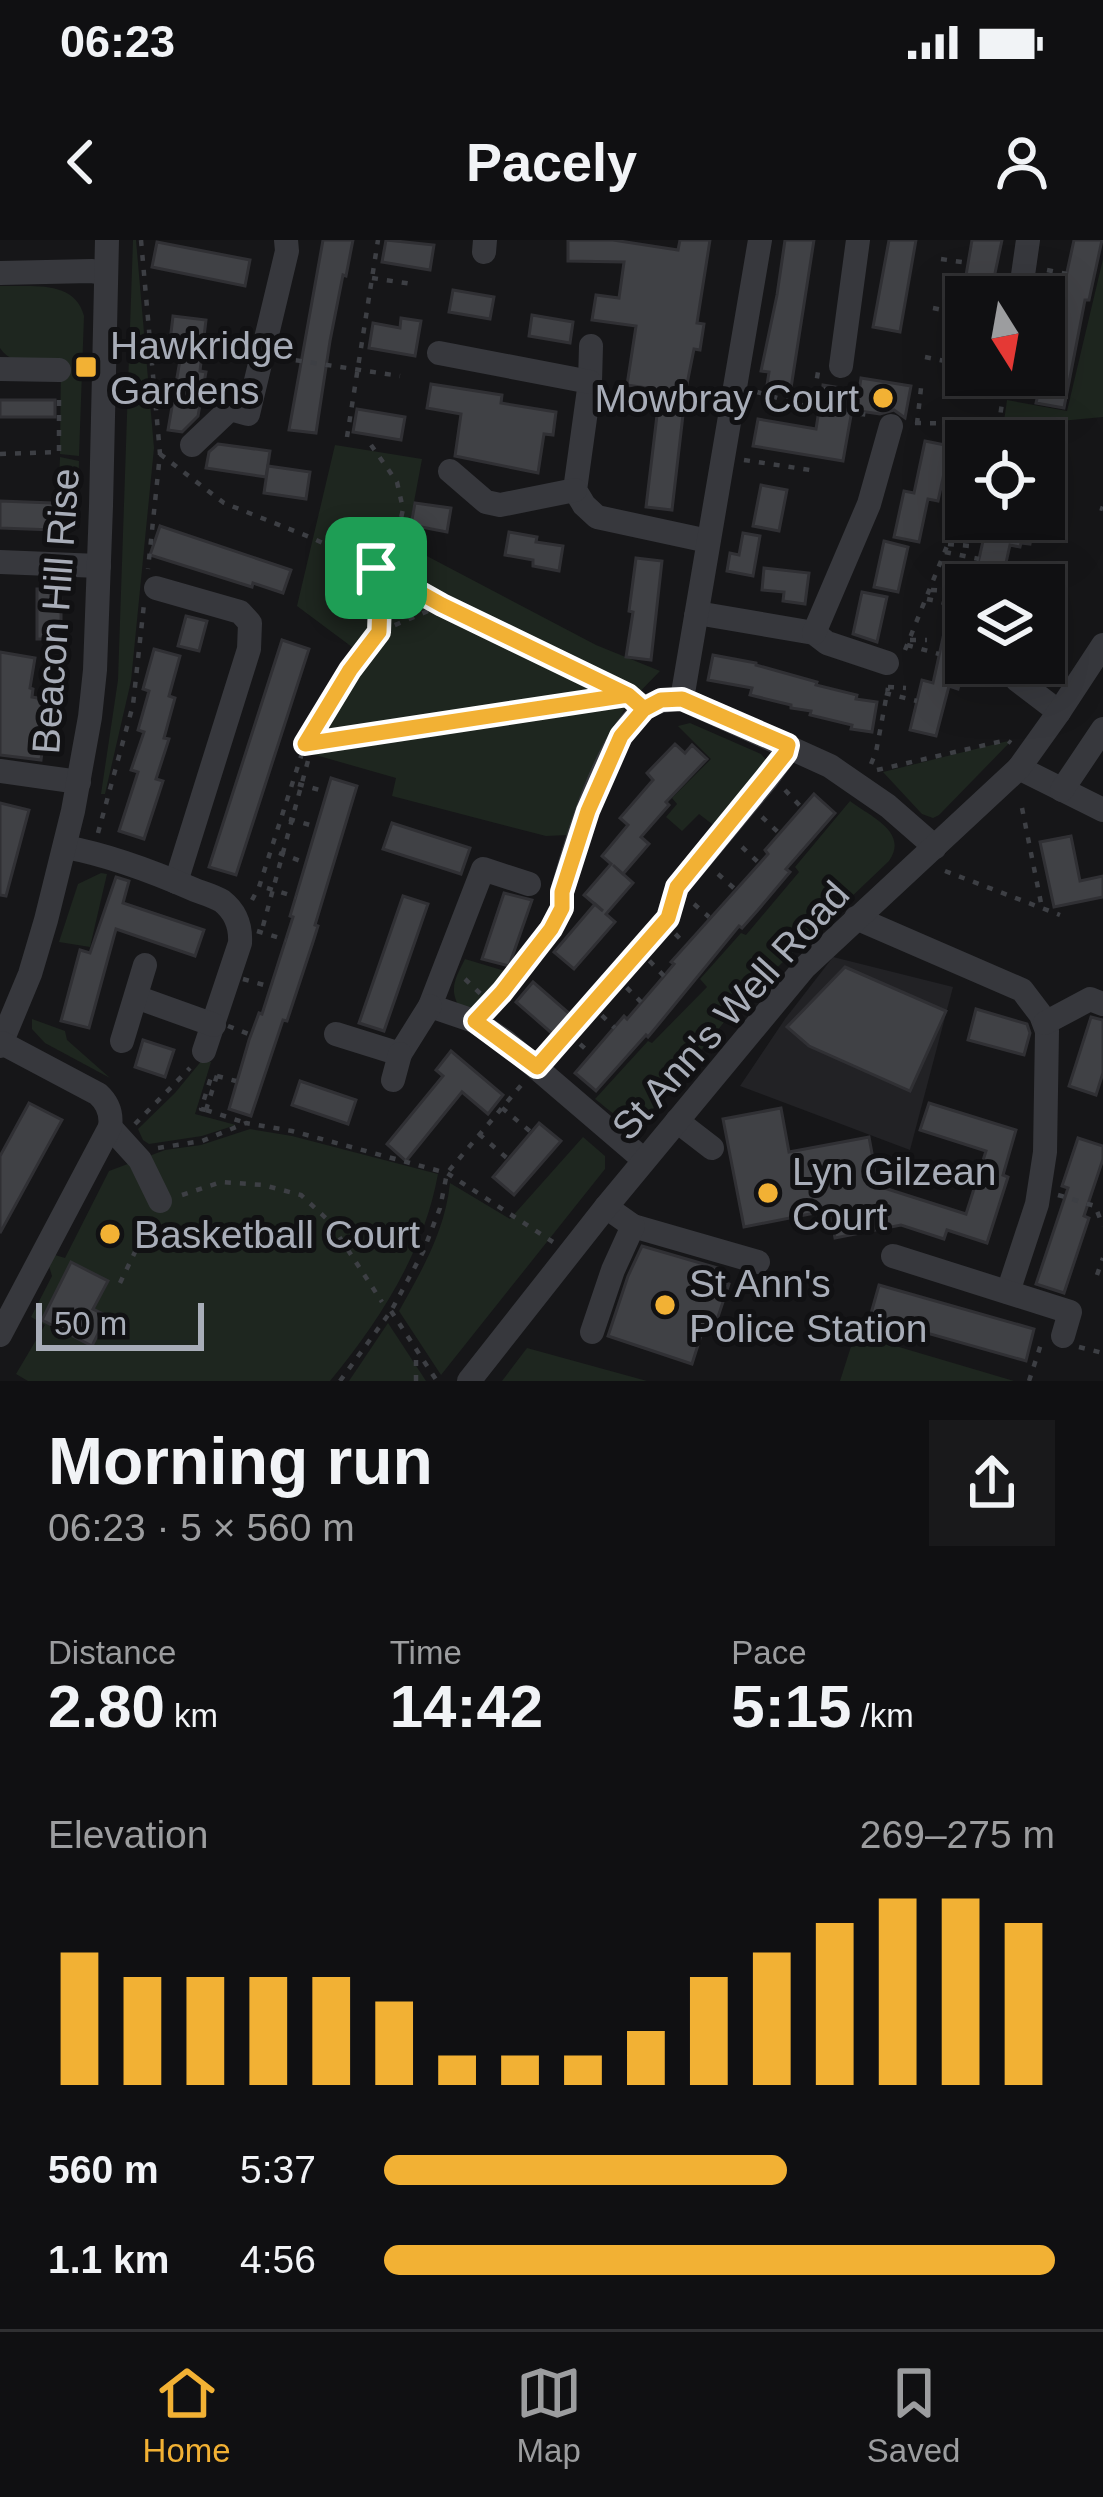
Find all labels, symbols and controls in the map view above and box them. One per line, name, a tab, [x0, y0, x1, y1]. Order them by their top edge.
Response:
text: 06:23	[60, 16, 175, 67]
icon: back	[48, 129, 114, 195]
icon: person	[989, 129, 1055, 195]
text: Pacely	[466, 132, 637, 192]
north arrow	[945, 276, 1065, 396]
map controls	[945, 276, 1065, 684]
place label: Hawkridge Gardens	[110, 324, 294, 412]
marker: Hawkridge Gardens	[73, 354, 99, 380]
place label: Mowbray Court	[595, 377, 859, 420]
marker: Mowbray Court	[870, 385, 896, 411]
button: locate	[945, 420, 1065, 540]
street label: Beacon Hill Rise	[24, 467, 87, 755]
pin	[325, 517, 427, 619]
icon: arrive	[343, 535, 409, 601]
button: layers	[945, 564, 1065, 684]
street label: St Ann's Well Road	[603, 873, 857, 1148]
place label: Lyn Gilzean Court	[792, 1150, 997, 1238]
marker: Lyn Gilzean Court	[755, 1180, 781, 1206]
place label: Basketball Court	[134, 1213, 420, 1256]
marker: Basketball Court	[97, 1221, 123, 1247]
place label: St Ann's Police Station	[689, 1262, 927, 1350]
marker: St Ann's Police Station	[652, 1292, 678, 1318]
scale bar	[36, 1297, 204, 1350]
text: 50 m	[54, 1305, 127, 1342]
button: share	[929, 1420, 1055, 1546]
text: Morning run	[48, 1424, 433, 1498]
text: 06:23 · 5 × 560 m	[48, 1506, 355, 1549]
text: Distance	[48, 1634, 176, 1671]
text: Time	[390, 1634, 462, 1671]
text: Pace	[731, 1634, 807, 1671]
text: 2.80	[48, 1673, 165, 1740]
text: 14:42	[390, 1673, 543, 1740]
text: 5:15	[731, 1673, 851, 1740]
text: km	[165, 1697, 218, 1734]
text: /km	[851, 1697, 914, 1734]
text: Elevation	[48, 1813, 208, 1856]
text: 269–275 m	[860, 1813, 1055, 1856]
text: 560 m	[48, 2148, 159, 2191]
text: 5:37	[240, 2148, 316, 2191]
text: 1.1 km	[48, 2238, 169, 2281]
text: 4:56	[240, 2238, 316, 2281]
tab: Home	[143, 2360, 231, 2470]
tab: Map	[516, 2360, 582, 2470]
tab: Saved	[867, 2360, 960, 2470]

